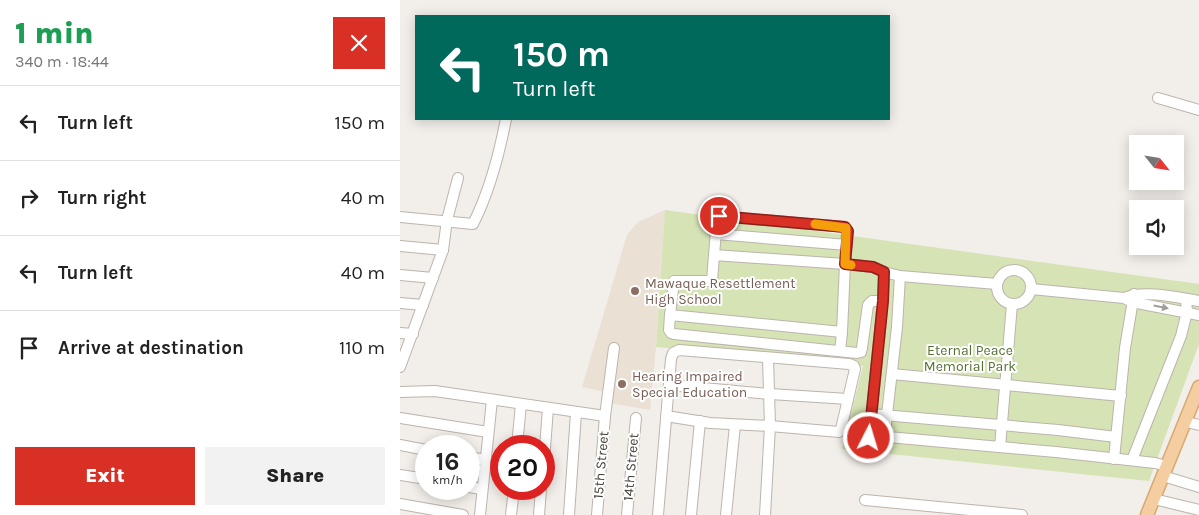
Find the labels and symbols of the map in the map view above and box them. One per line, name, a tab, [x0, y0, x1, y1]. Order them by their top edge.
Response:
north arrow	[1129, 135, 1184, 190]
pin	[698, 195, 740, 237]
place label: Mawaque Resettlement High School	[645, 275, 796, 308]
marker: Mawaque Resettlement High School	[629, 285, 641, 297]
one-way arrow	[1154, 304, 1170, 312]
park label: Eternal Peace Memorial Park	[924, 342, 1016, 375]
place label: Hearing Impaired Special Education	[632, 368, 747, 401]
marker: Hearing Impaired Special Education	[616, 378, 628, 390]
position arrow	[842, 411, 894, 463]
street label: 15th Street	[590, 430, 612, 500]
street label: 14th Street	[620, 432, 642, 502]
speed limit sign: 20	[490, 435, 555, 500]

